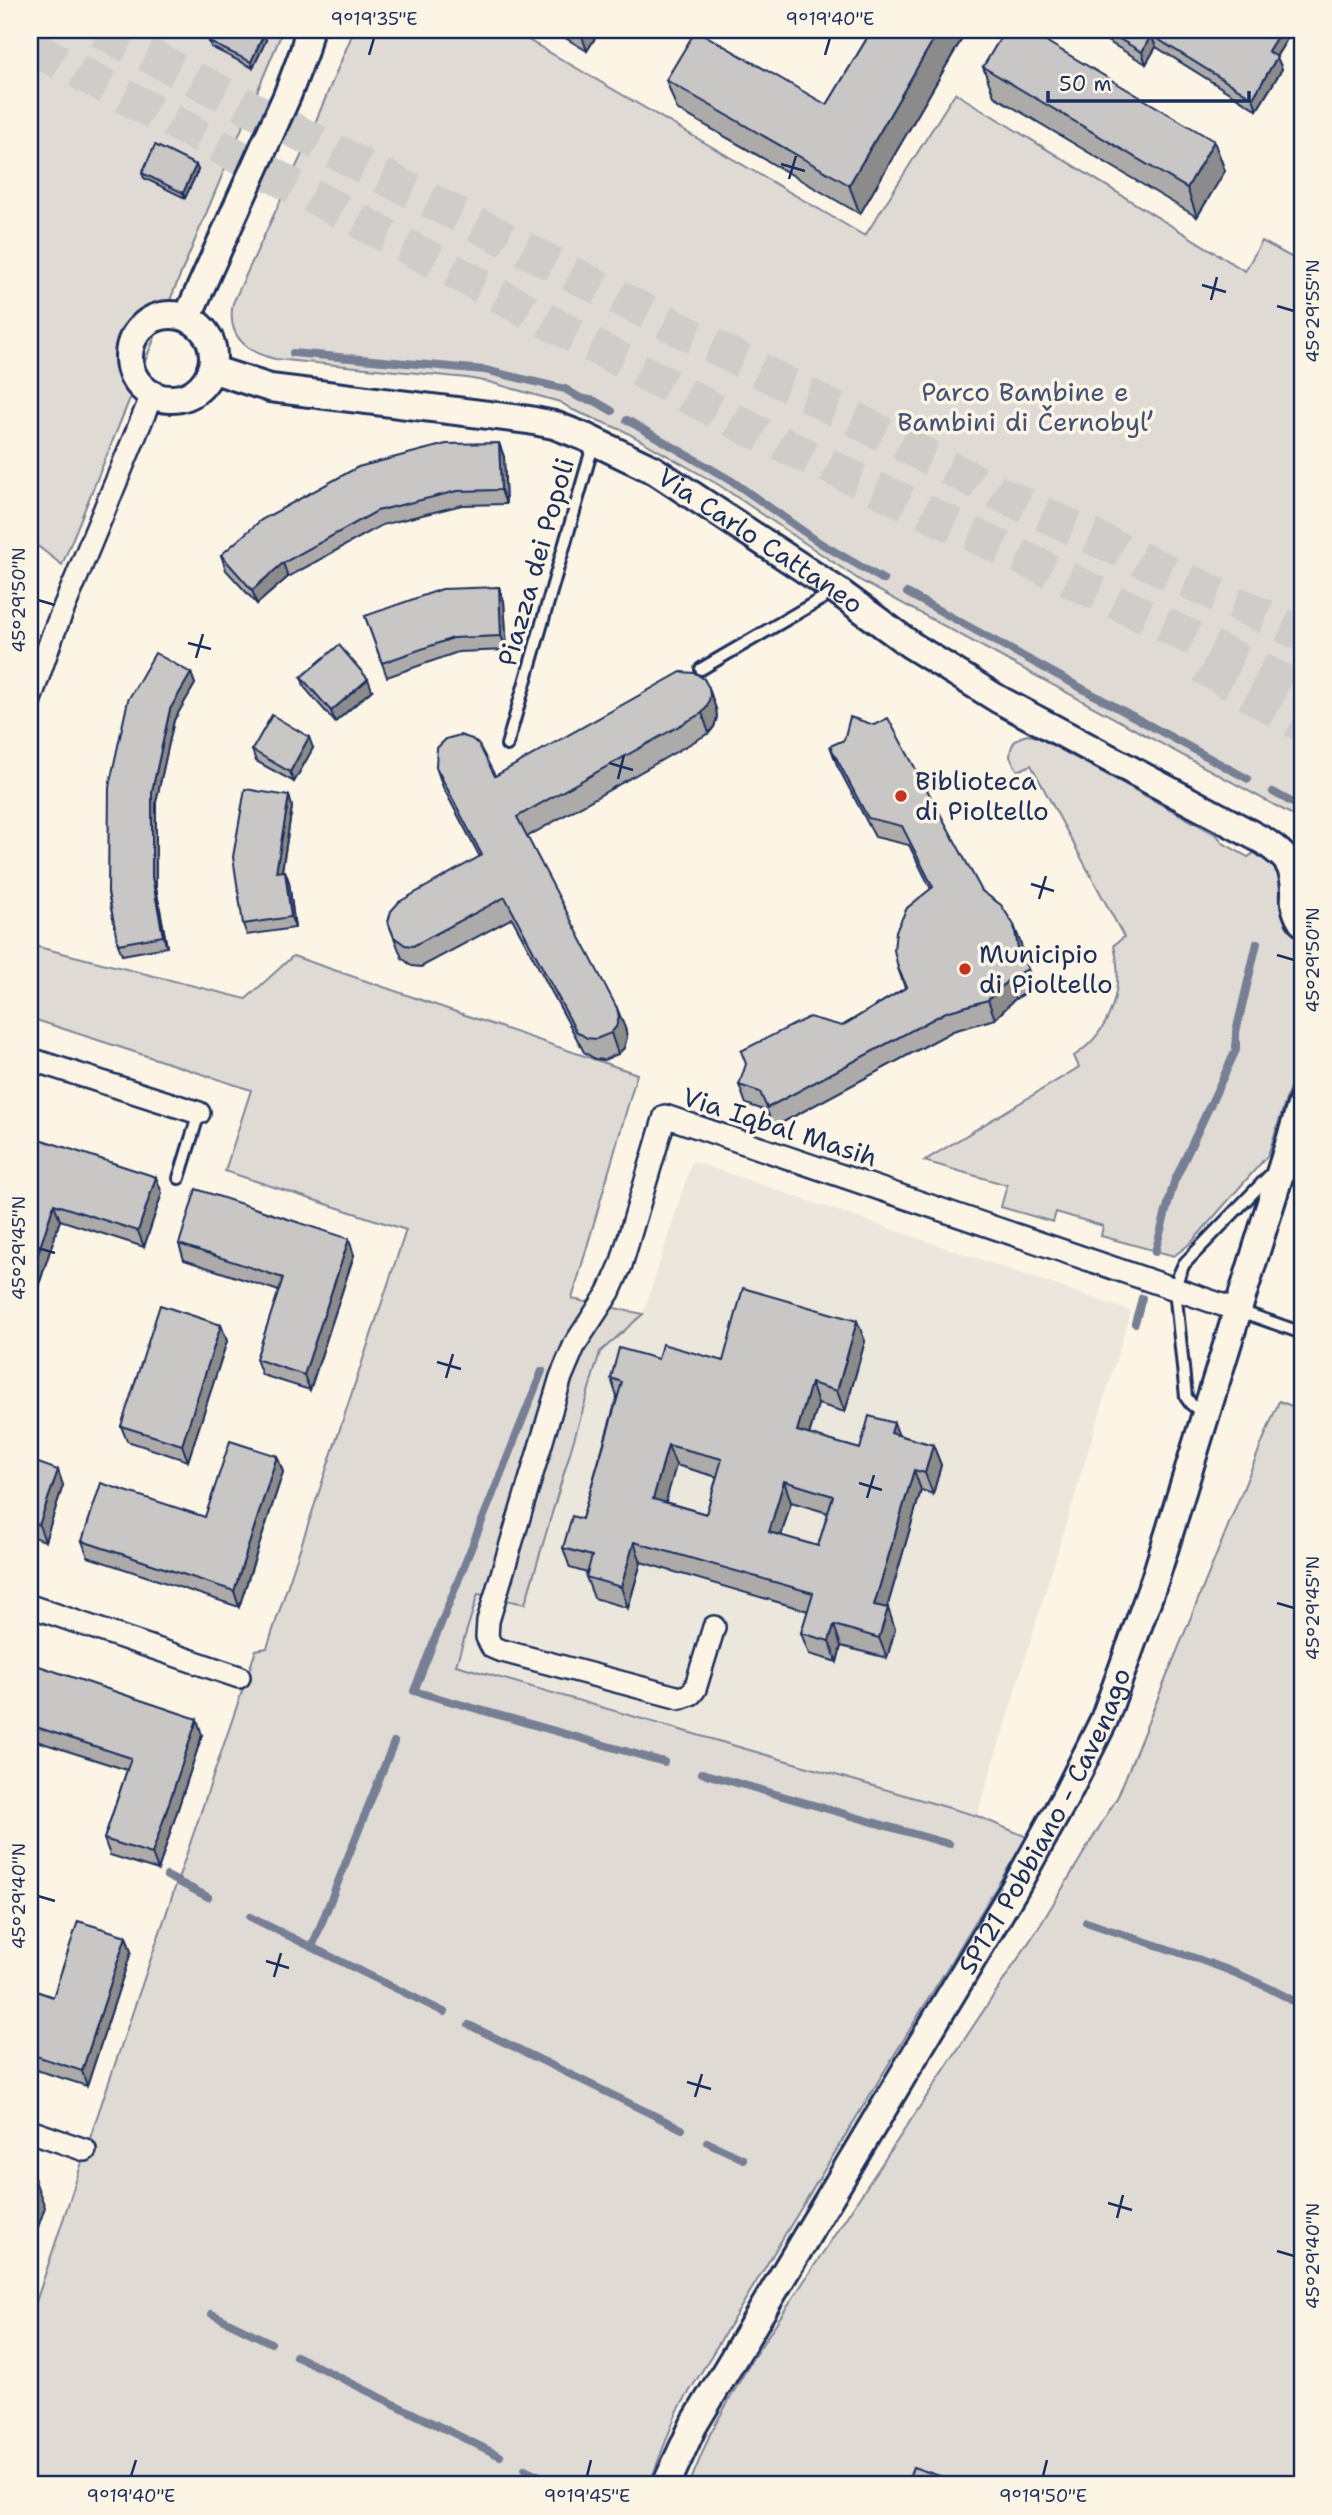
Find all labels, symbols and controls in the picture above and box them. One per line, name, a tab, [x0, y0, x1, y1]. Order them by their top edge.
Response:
text: 9°19'35"E	[331, 7, 417, 31]
text: 9°19'40"E	[786, 7, 874, 31]
scale bar	[1048, 60, 1250, 104]
text: 50 m	[1059, 70, 1112, 98]
text: 45°29'55"N	[1301, 259, 1325, 363]
park label: Parco Bambine e Bambini di Černobyl’	[897, 374, 1153, 439]
street label: Piazza dei Popoli	[489, 454, 582, 670]
street label: Via Carlo Cattaneo	[651, 459, 871, 621]
text: 45°29'50"N	[7, 547, 31, 653]
place label: Biblioteca di Pioltello	[915, 763, 1049, 828]
marker: Biblioteca di Pioltello	[893, 788, 909, 804]
text: 45°29'50"N	[1301, 907, 1325, 1013]
place label: Municipio di Pioltello	[979, 936, 1113, 1001]
marker: Municipio di Pioltello	[957, 961, 973, 977]
street label: Via Iqbal Masih	[678, 1079, 882, 1175]
text: 45°29'45"N	[7, 1196, 31, 1300]
text: 45°29'45"N	[1301, 1556, 1325, 1660]
street label: SP121 Pobbiano - Cavenago	[949, 1663, 1138, 1981]
text: 45°29'40"N	[7, 1843, 31, 1949]
text: 45°29'40"N	[1301, 2203, 1325, 2309]
text: 9°19'40"E	[87, 2484, 175, 2508]
text: 9°19'45"E	[544, 2484, 630, 2508]
text: 9°19'50"E	[999, 2484, 1087, 2508]

